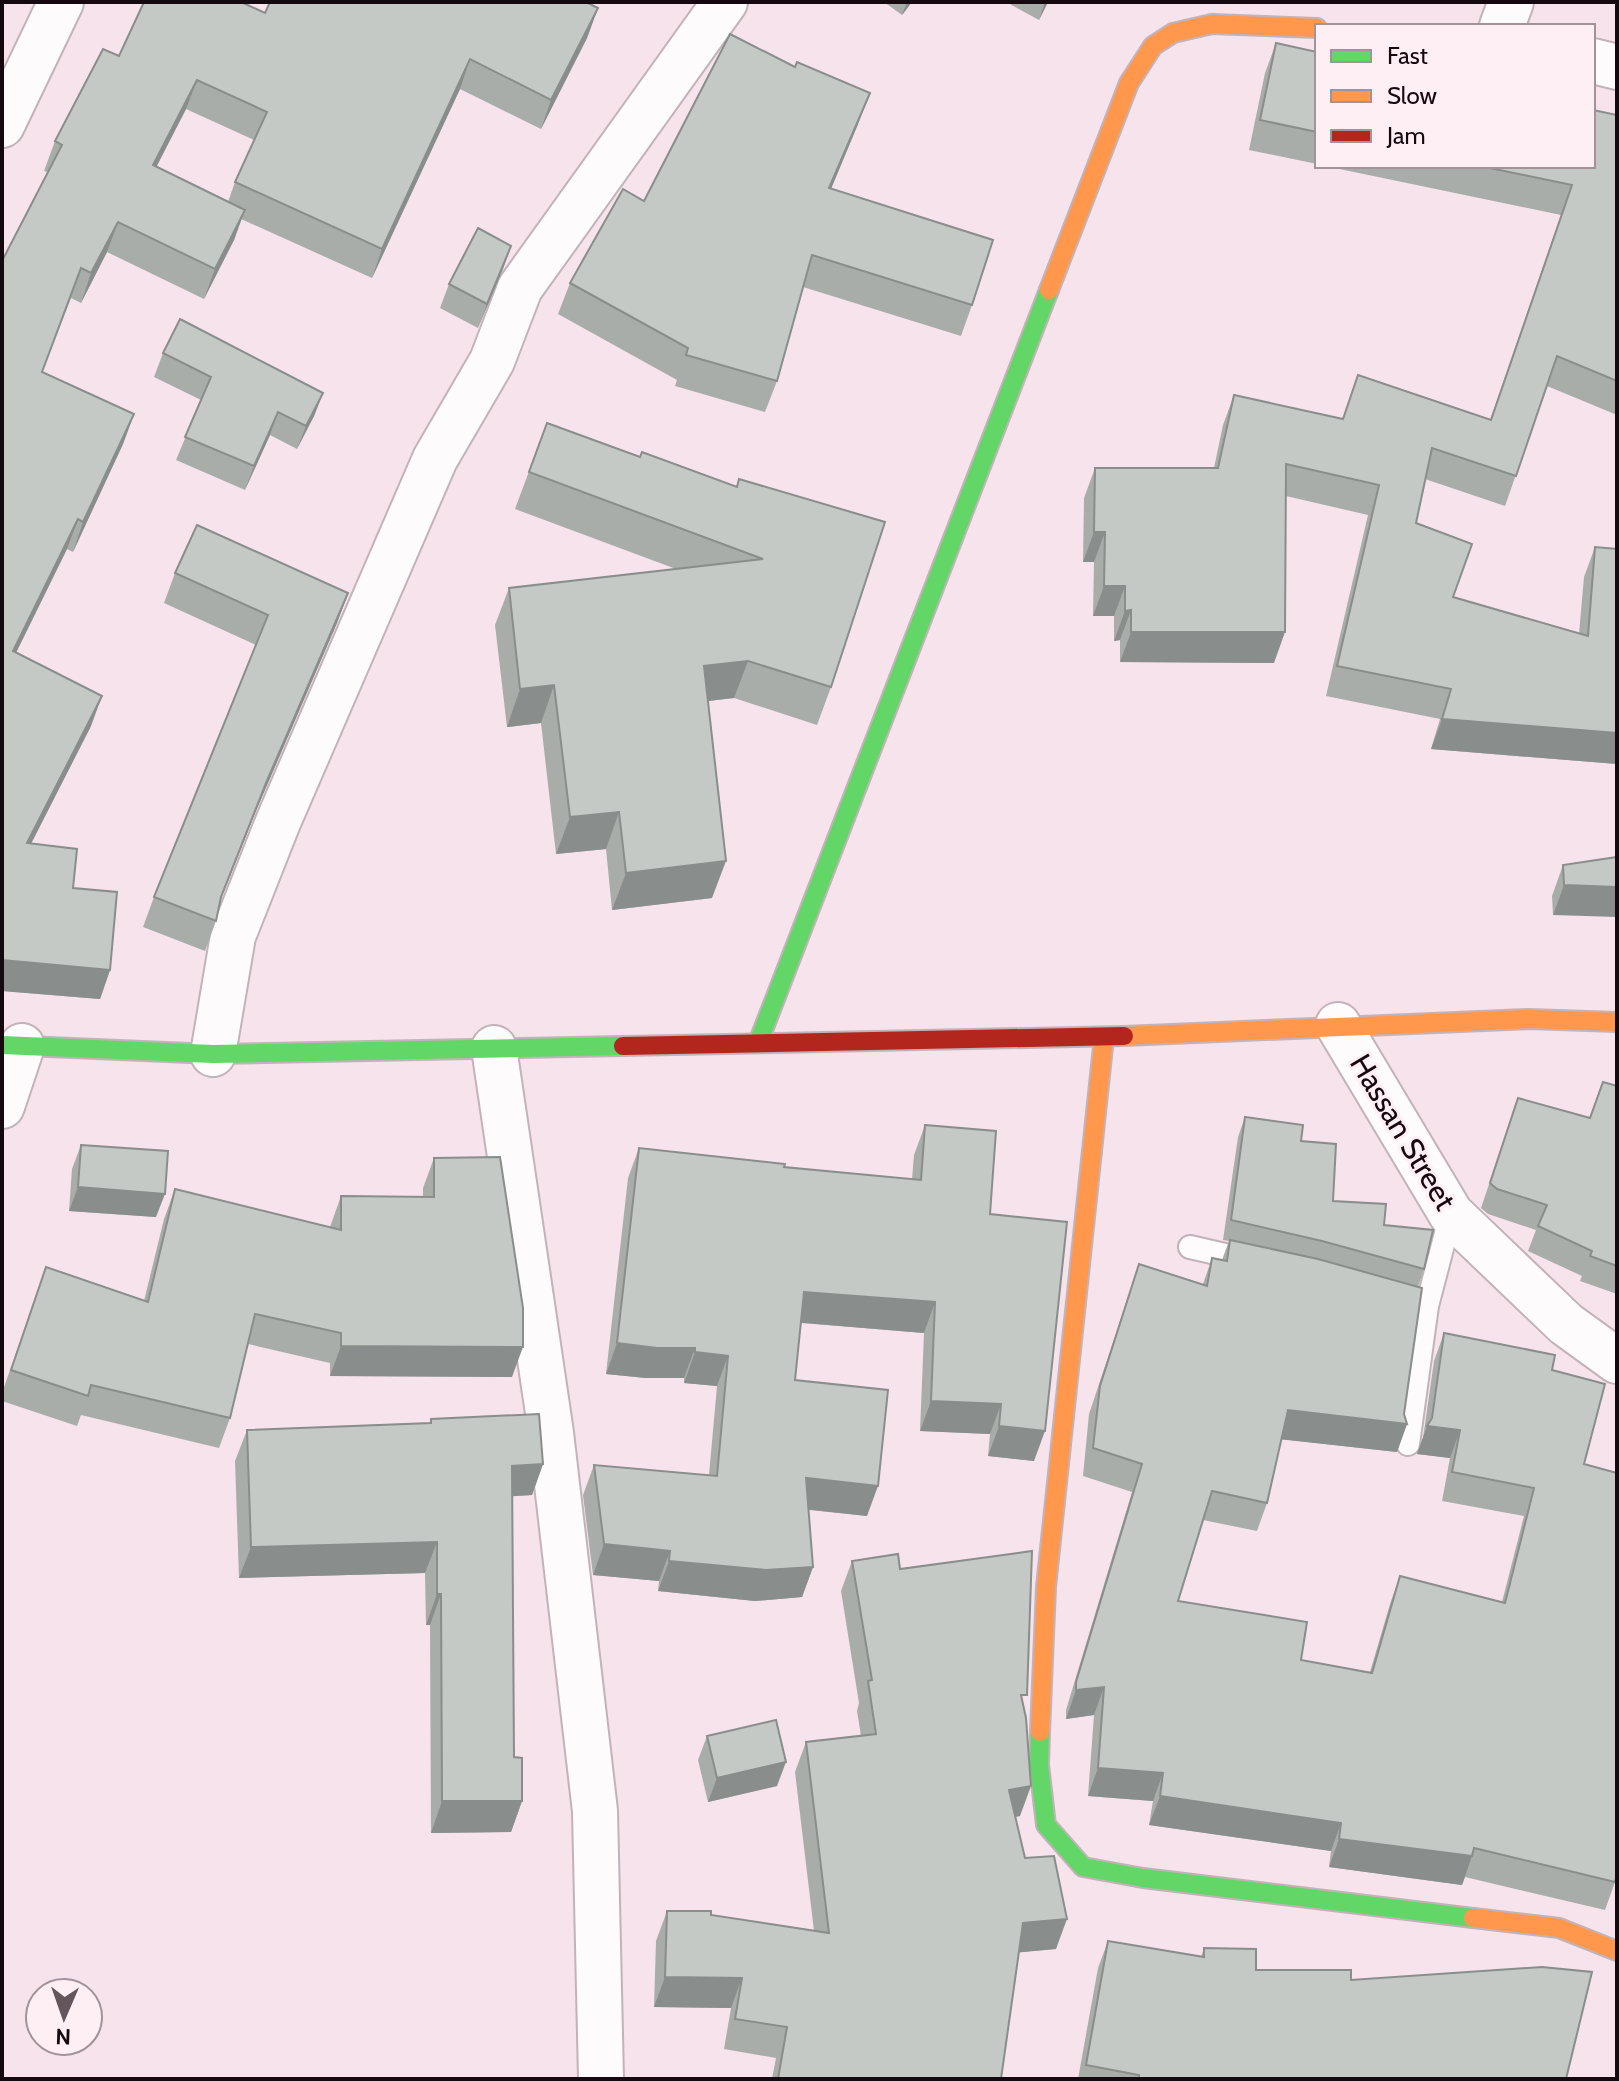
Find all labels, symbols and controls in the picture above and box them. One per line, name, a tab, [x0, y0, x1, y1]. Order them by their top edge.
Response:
legend	[1315, 24, 1595, 168]
text: Fast	[1387, 41, 1428, 70]
text: Slow	[1387, 81, 1437, 110]
text: Jam	[1386, 121, 1425, 150]
street label: Hassan Street	[1342, 1047, 1464, 1217]
north arrow	[24, 1977, 104, 2057]
text: N	[55, 2023, 72, 2050]

